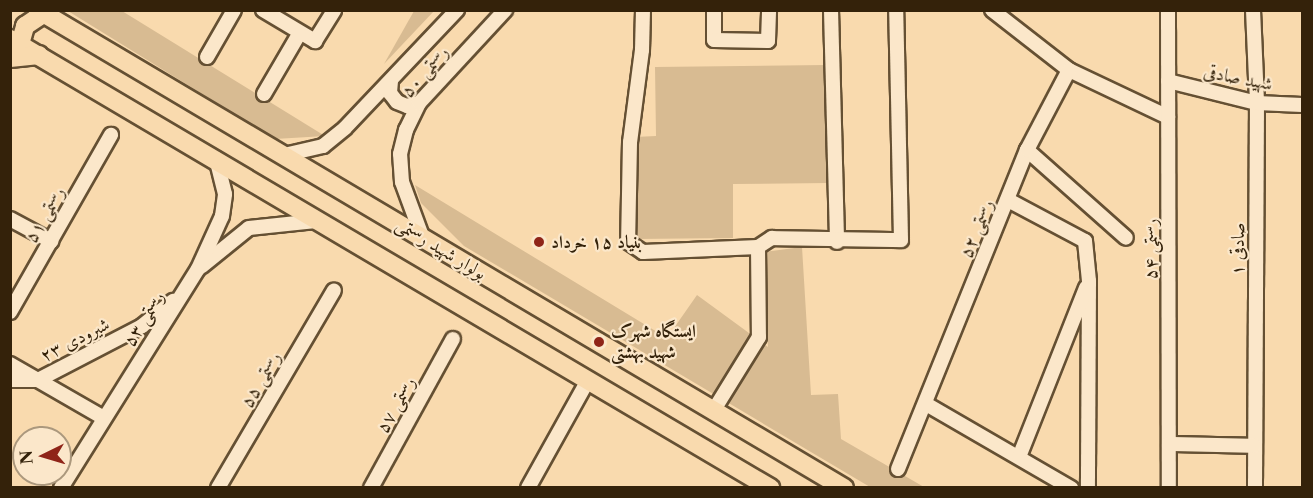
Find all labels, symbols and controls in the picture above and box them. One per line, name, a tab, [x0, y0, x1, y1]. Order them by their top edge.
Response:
street label: رستمی ۵۰	[397, 42, 453, 102]
street label: شهید صادقی	[1202, 61, 1274, 95]
street label: رستمی ۵۱	[20, 183, 70, 247]
street label: رستمی ۵۲	[956, 197, 998, 261]
street label: بولوار شهید رستمی	[392, 213, 490, 285]
street label: رستمی ۵۴	[1140, 219, 1162, 279]
street label: صادقی ۱	[1227, 222, 1249, 276]
place label: بنیاد ۱۵ خرداد	[551, 231, 642, 253]
marker: بنیاد ۱۵ خرداد	[532, 235, 546, 249]
street label: رستمی ۵۳	[119, 287, 169, 351]
street label: شیرودی ۲۳	[37, 313, 113, 367]
place label: ایستگاه شهرک شهید بهشتی	[611, 321, 696, 364]
marker: ایستگاه شهرک شهید بهشتی	[592, 335, 606, 349]
street label: رستمی ۵۵	[236, 348, 286, 412]
street label: رستمی ۵۷	[372, 373, 420, 437]
north arrow	[12, 426, 72, 486]
text: N	[15, 450, 37, 465]

